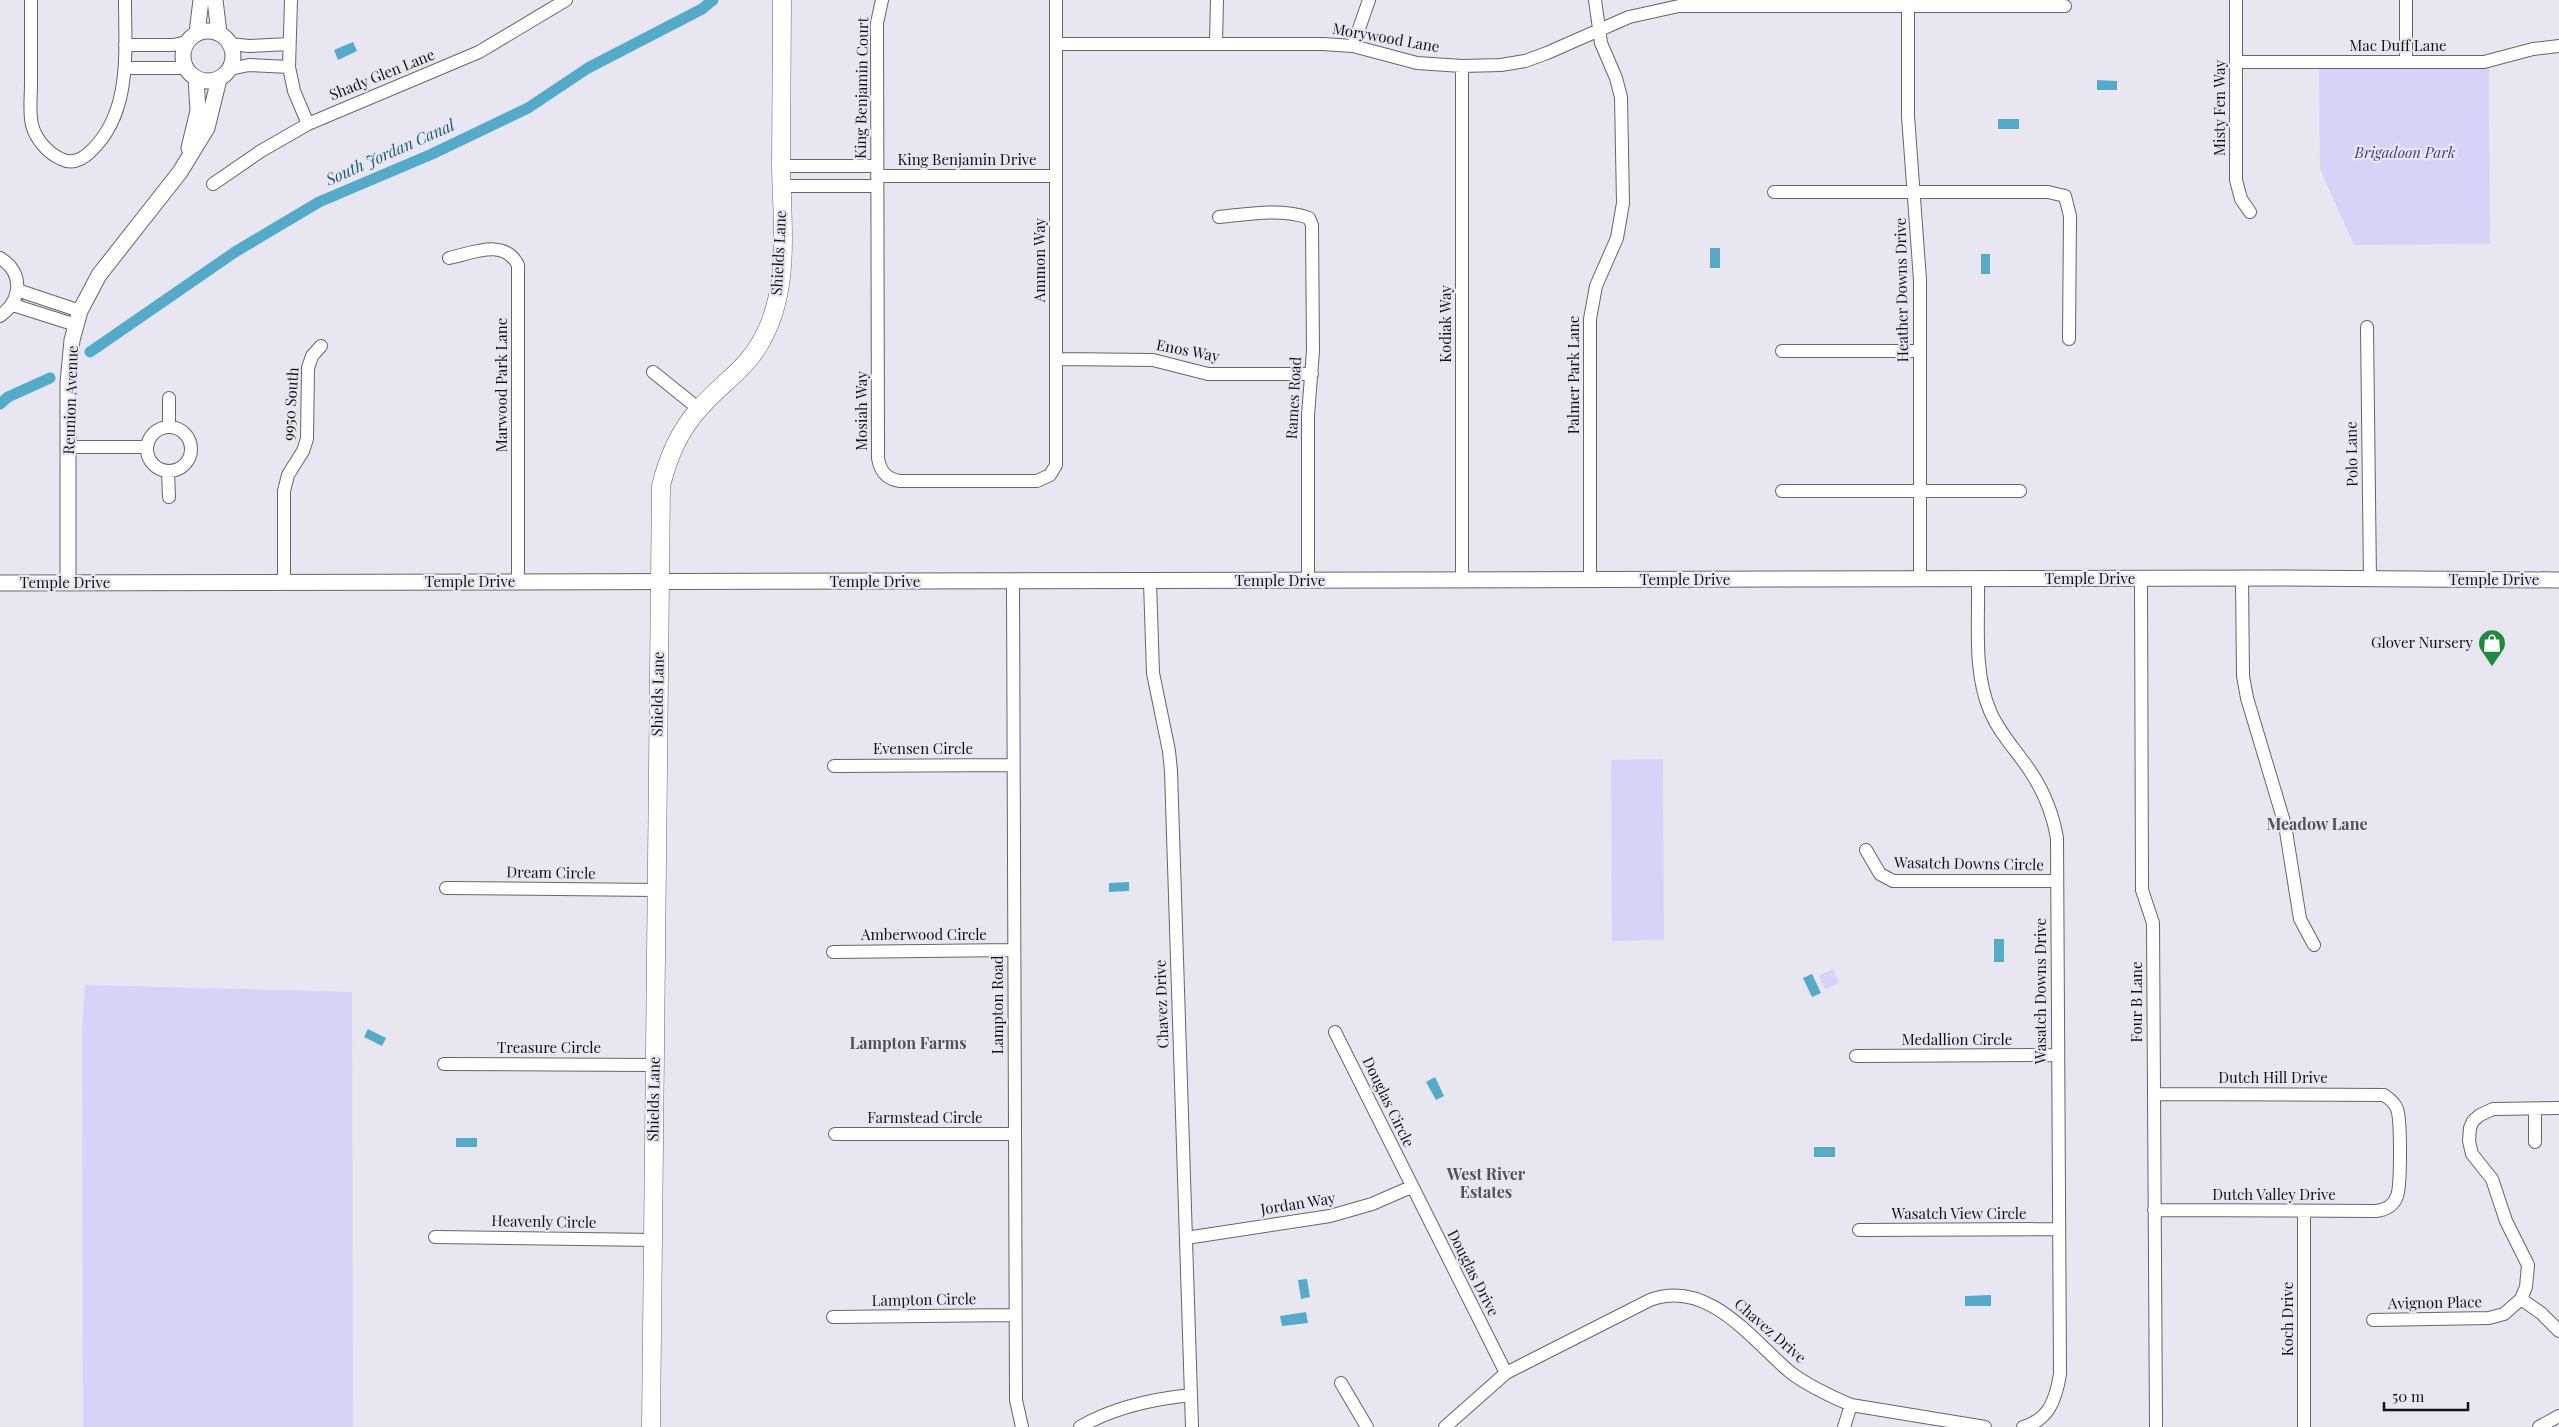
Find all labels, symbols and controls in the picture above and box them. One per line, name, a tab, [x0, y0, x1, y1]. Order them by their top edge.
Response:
street label: King Benjamin Court	[850, 16, 872, 159]
street label: Morywood Lane	[1331, 18, 1441, 56]
street label: Mac Duff Lane	[2349, 35, 2447, 55]
street label: Shady Glen Lane	[326, 44, 437, 104]
street label: Misty Fen Way	[2209, 60, 2229, 156]
water label: South Jordan Canal	[321, 113, 458, 190]
park label: Brigadoon Park	[2354, 142, 2456, 162]
street label: King Benjamin Drive	[897, 149, 1037, 169]
street label: Shields Lane	[766, 210, 790, 296]
street label: Ammon Way	[1029, 217, 1049, 303]
street label: Heather Downs Drive	[1890, 218, 1912, 362]
street label: Kodiak Way	[1435, 285, 1455, 363]
street label: Palmer Park Lane	[1563, 316, 1583, 434]
street label: Marwood Park Lane	[491, 318, 511, 452]
street label: Enos Way	[1155, 334, 1222, 366]
street label: Reunion Avenue	[58, 345, 82, 455]
street label: Rames Road	[1281, 356, 1305, 440]
street label: 9950 South	[277, 366, 303, 441]
street label: Mosiah Way	[851, 371, 871, 451]
street label: Polo Lane	[2340, 421, 2362, 487]
street label: Temple Drive	[2045, 568, 2135, 588]
street label: Temple Drive	[1640, 569, 1730, 589]
street label: Temple Drive	[2449, 569, 2539, 589]
street label: Temple Drive	[1235, 570, 1325, 590]
street label: Temple Drive	[425, 571, 515, 591]
street label: Temple Drive	[830, 571, 920, 591]
street label: Temple Drive	[20, 572, 110, 592]
shop icon: Glover Nursery	[2477, 628, 2507, 667]
place label: Glover Nursery	[2371, 632, 2473, 652]
street label: Shields Lane	[646, 651, 668, 737]
street label: Evensen Circle	[873, 738, 973, 758]
district label: Meadow Lane	[2266, 813, 2368, 834]
street label: Wasatch Downs Circle	[1893, 852, 2044, 874]
street label: Dream Circle	[506, 861, 596, 883]
street label: Wasatch Downs Drive	[2030, 918, 2050, 1065]
street label: Amberwood Circle	[860, 924, 987, 944]
street label: Lampton Road	[987, 955, 1007, 1054]
street label: Chavez Drive	[1149, 959, 1173, 1049]
street label: Four B Lane	[2126, 961, 2146, 1043]
street label: Medallion Circle	[1902, 1029, 2012, 1049]
district label: Lampton Farms	[849, 1032, 967, 1053]
street label: Treasure Circle	[497, 1037, 601, 1057]
street label: Douglas Circle	[1358, 1053, 1419, 1150]
street label: Shields Lane	[642, 1056, 664, 1142]
street label: Dutch Hill Drive	[2218, 1067, 2328, 1087]
street label: Farmstead Circle	[867, 1107, 983, 1127]
district label: West River Estates	[1446, 1163, 1526, 1202]
street label: Dutch Valley Drive	[2212, 1184, 2336, 1204]
street label: Jordan Way	[1258, 1187, 1337, 1219]
street label: Wasatch View Circle	[1890, 1203, 2027, 1223]
street label: Heavenly Circle	[491, 1210, 597, 1232]
street label: Douglas Drive	[1444, 1226, 1504, 1319]
street label: Koch Drive	[2277, 1282, 2297, 1356]
street label: Lampton Circle	[871, 1288, 976, 1310]
street label: Avignon Place	[2387, 1291, 2482, 1313]
street label: Chavez Drive	[1731, 1294, 1811, 1367]
scale bar	[2384, 1380, 2468, 1412]
text: 50 m	[2392, 1386, 2425, 1406]

